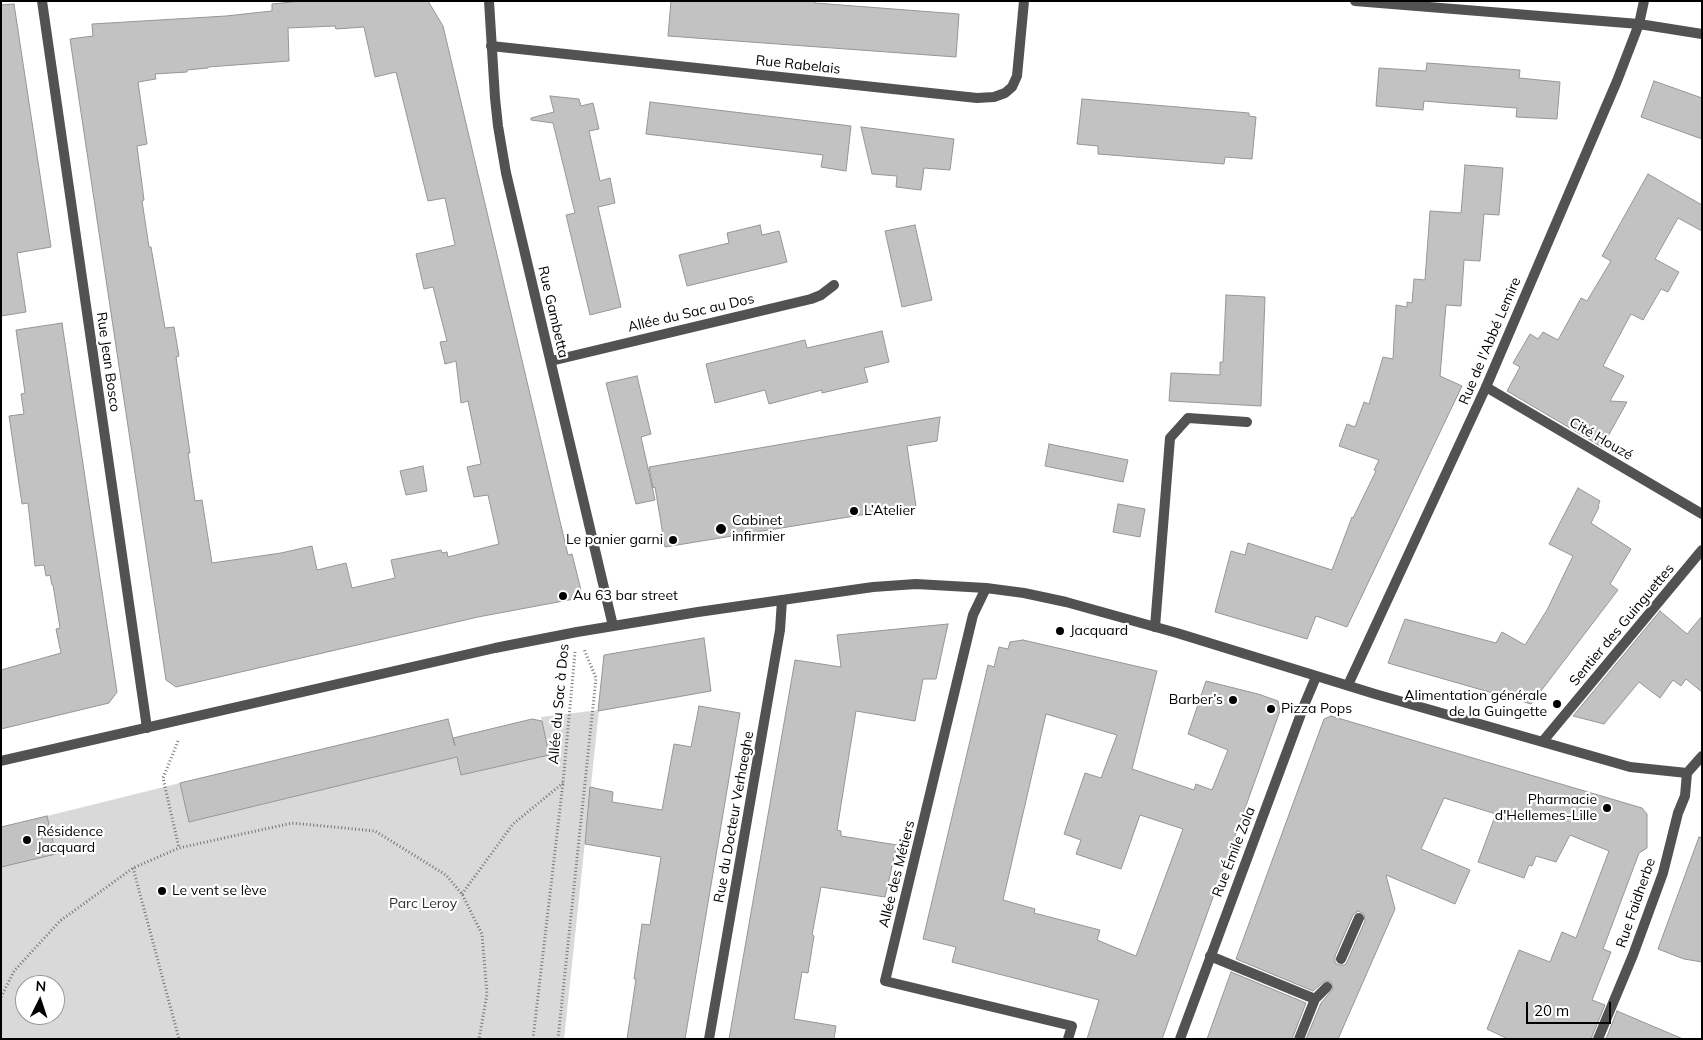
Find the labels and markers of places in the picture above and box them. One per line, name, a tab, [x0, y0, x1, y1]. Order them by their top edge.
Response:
place label: L’Atelier	[864, 503, 915, 519]
marker: L’Atelier	[848, 505, 860, 517]
place label: Cabinet infirmier	[732, 513, 785, 546]
marker: Cabinet infirmier	[714, 522, 728, 536]
place label: Le panier garni	[566, 532, 663, 548]
marker: Le panier garni	[667, 534, 679, 546]
place label: Au 63 bar street	[573, 588, 678, 604]
marker: Au 63 bar street	[557, 590, 569, 602]
place label: Jacquard	[1070, 623, 1128, 639]
marker: Jacquard	[1054, 625, 1066, 637]
place label: Alimentation générale de la Guingette	[1404, 688, 1547, 720]
place label: Barber’s	[1169, 692, 1223, 708]
marker: Barber’s	[1227, 694, 1239, 706]
marker: Alimentation générale de la Guingette	[1551, 698, 1563, 710]
place label: Pizza Pops	[1281, 701, 1352, 717]
marker: Pizza Pops	[1265, 703, 1277, 715]
place label: Pharmacie d'Hellemes-Lille	[1495, 792, 1597, 824]
marker: Pharmacie d'Hellemes-Lille	[1601, 802, 1613, 814]
place label: Résidence Jacquard	[37, 824, 103, 856]
marker: Résidence Jacquard	[21, 834, 33, 846]
place label: Le vent se lève	[172, 883, 267, 899]
marker: Le vent se lève	[156, 885, 168, 897]

